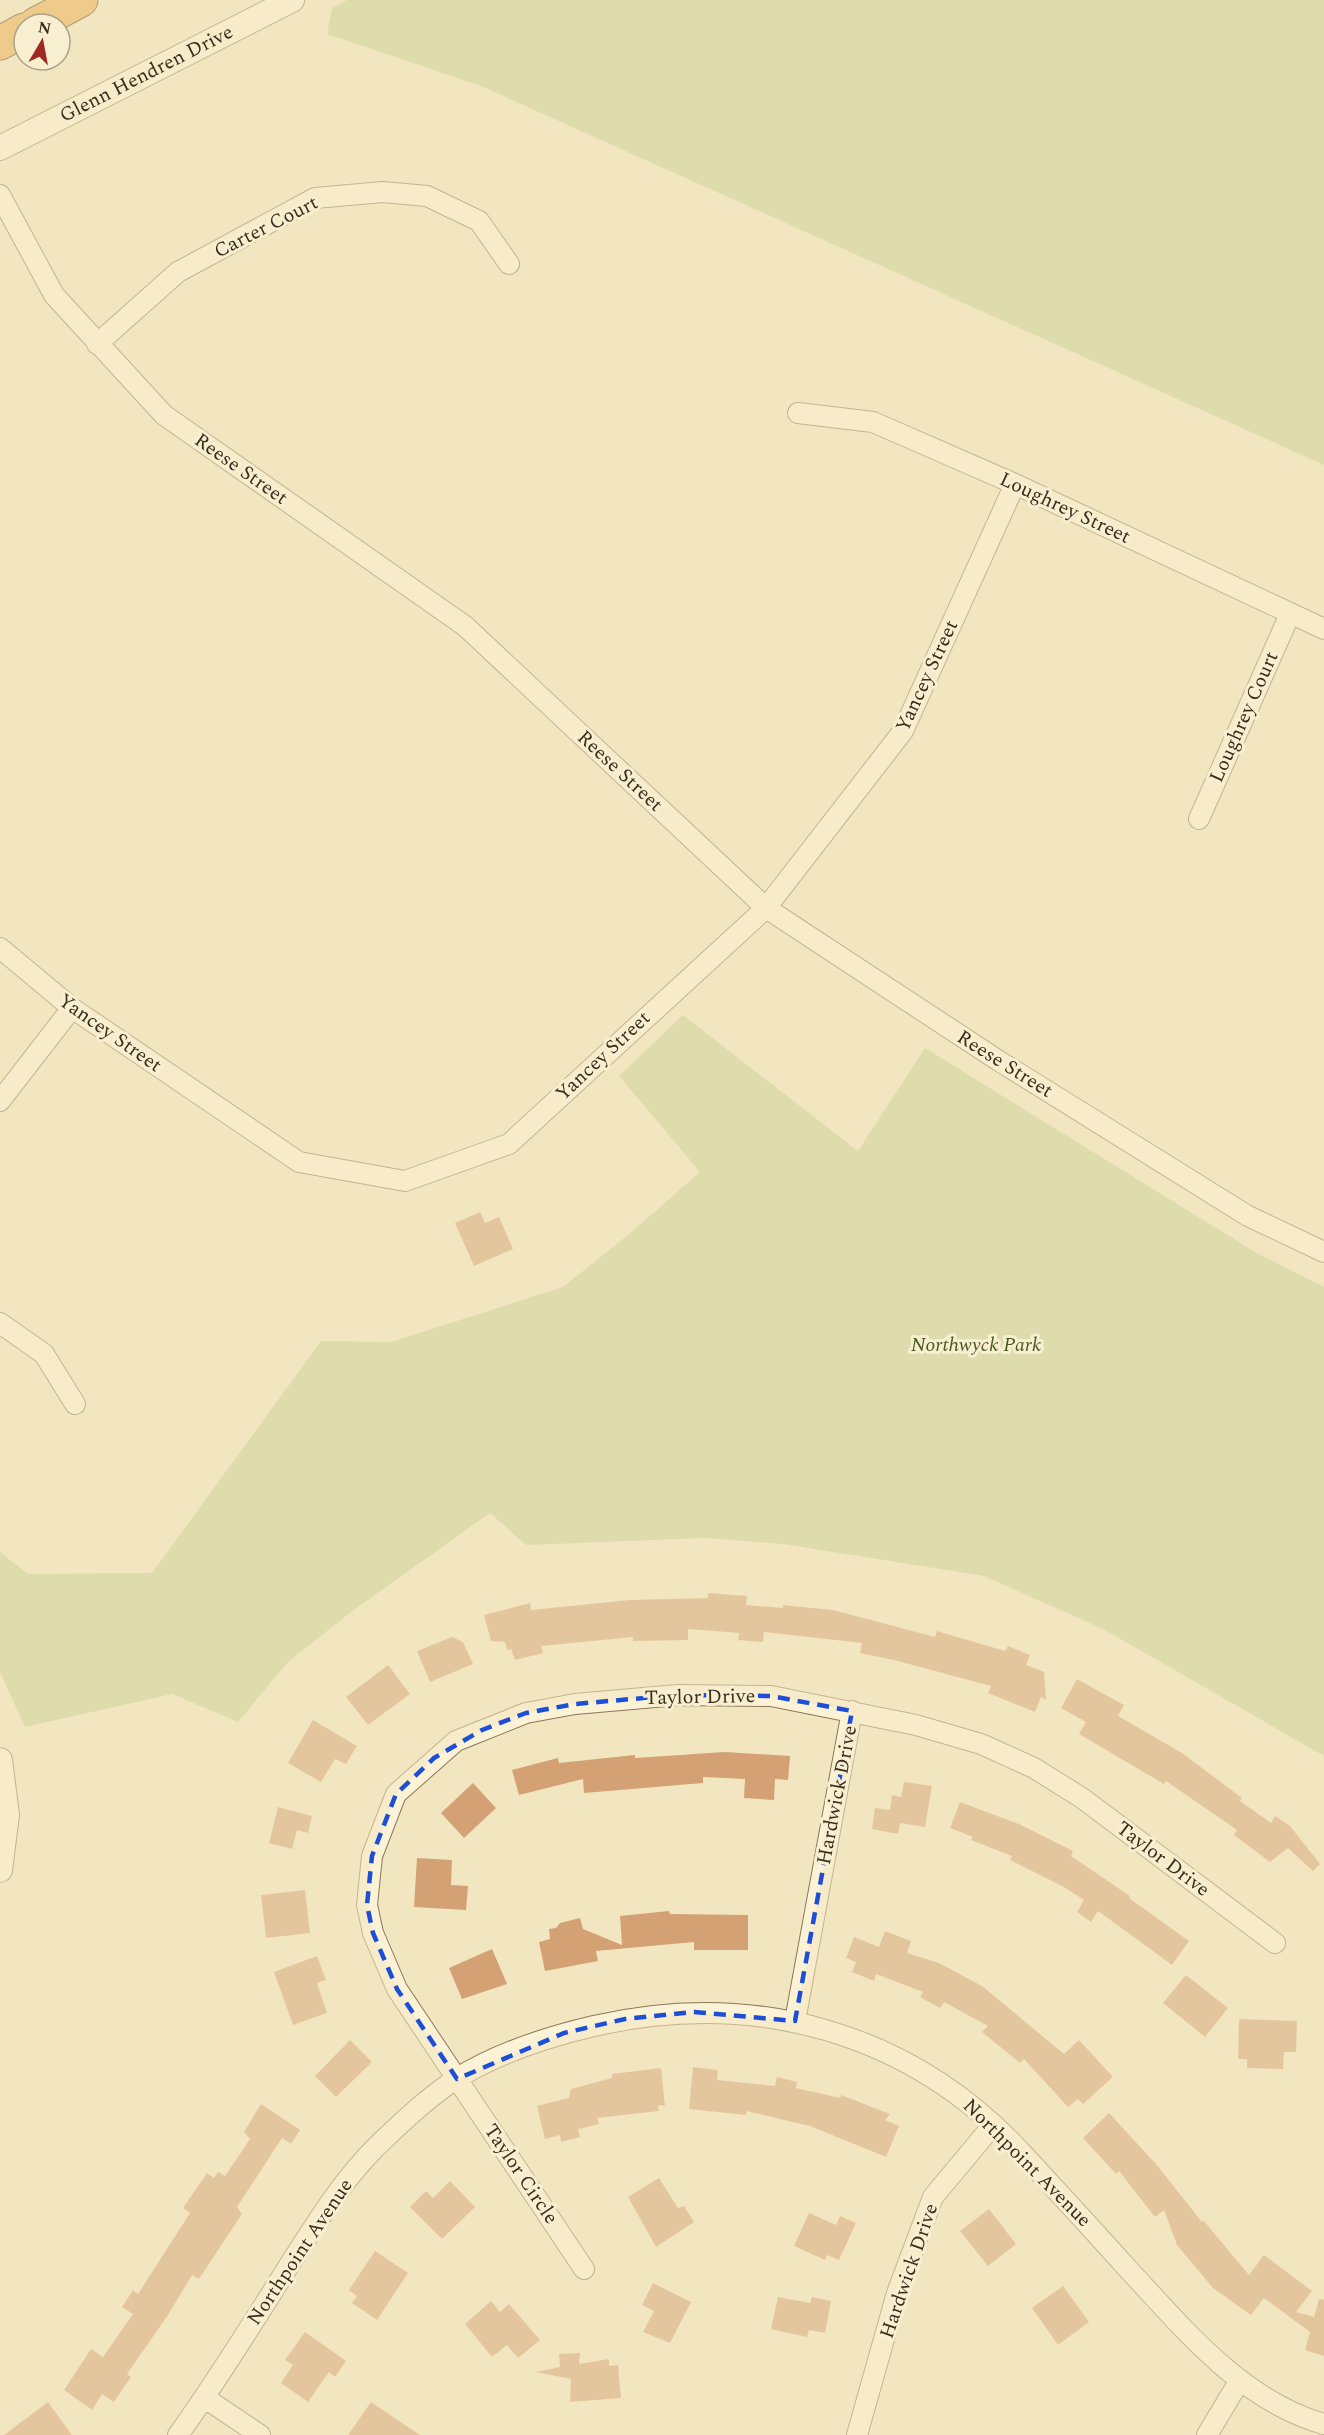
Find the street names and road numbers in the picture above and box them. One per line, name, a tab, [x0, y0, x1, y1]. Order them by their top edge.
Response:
street label: Glenn Hendren Drive	[54, 17, 238, 130]
street label: Carter Court	[209, 188, 323, 266]
street label: Reese Street	[188, 426, 294, 512]
street label: Loughrey Street	[994, 464, 1136, 552]
street label: Yancey Street	[888, 615, 966, 737]
street label: Loughrey Court	[1202, 647, 1286, 787]
street label: Reese Street	[570, 723, 670, 819]
street label: Yancey Street	[52, 986, 168, 1080]
street label: Yancey Street	[549, 1004, 657, 1108]
street label: Reese Street	[951, 1023, 1059, 1105]
street label: Taylor Drive	[644, 1681, 756, 1713]
street label: Hardwick Drive	[809, 1723, 865, 1867]
street label: Taylor Drive	[1110, 1814, 1216, 1904]
street label: Northpoint Avenue	[956, 2092, 1098, 2234]
street label: Taylor Circle	[476, 2118, 566, 2230]
street label: Northpoint Avenue	[240, 2172, 360, 2332]
street label: Hardwick Drive	[872, 2199, 946, 2343]

